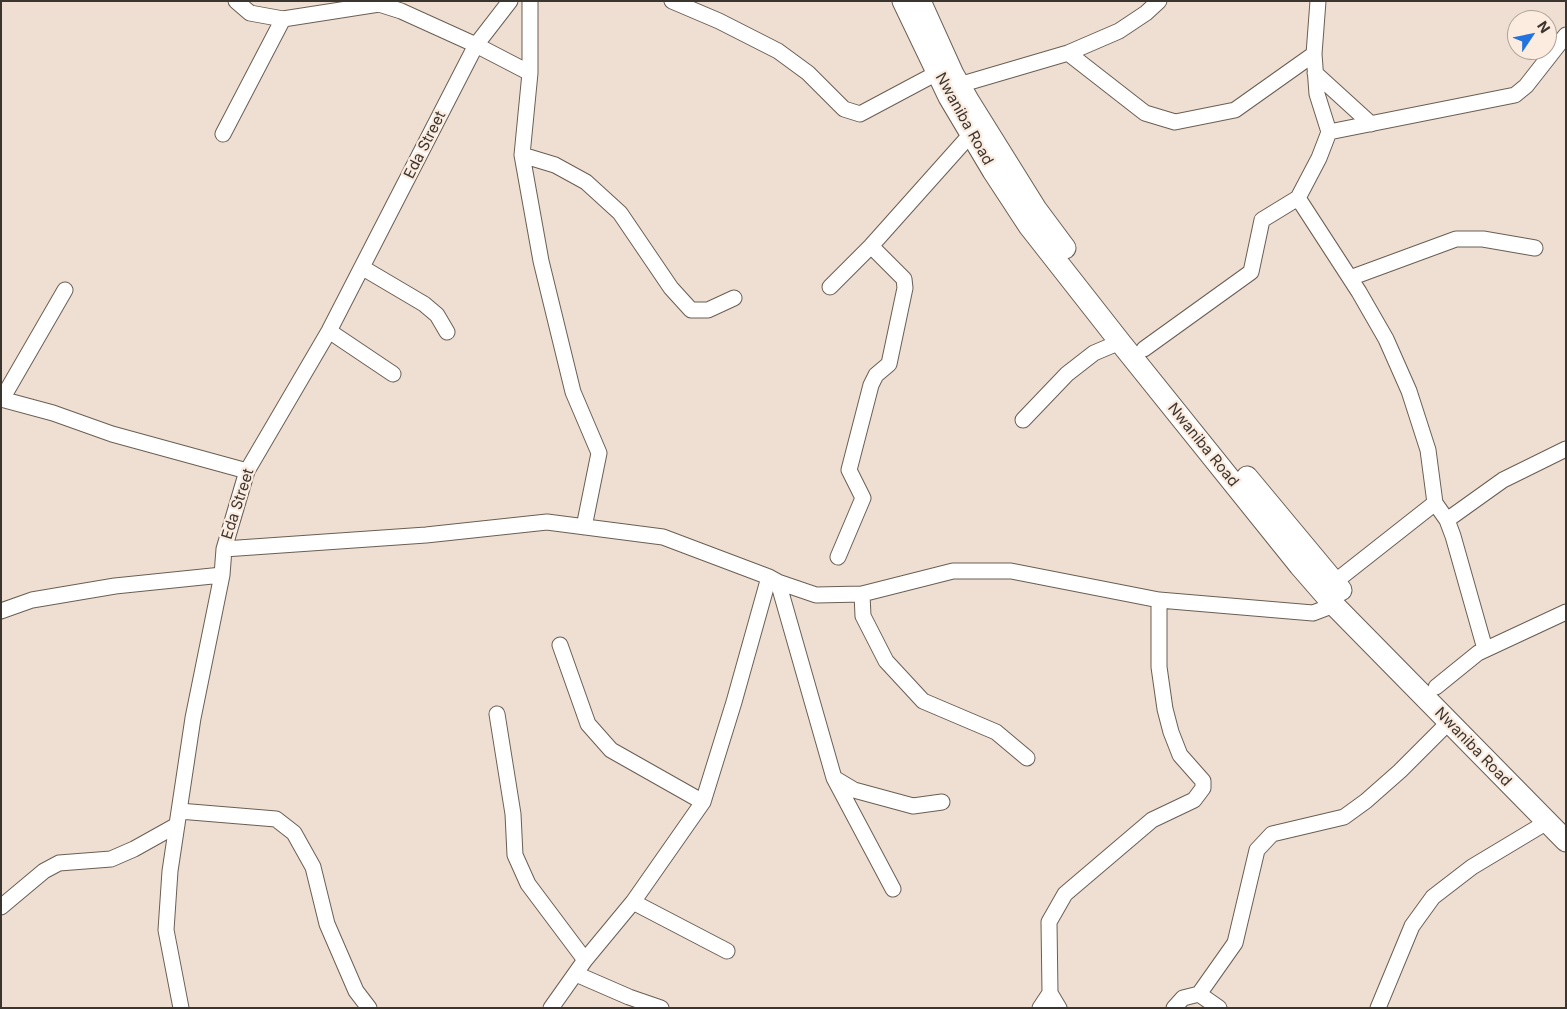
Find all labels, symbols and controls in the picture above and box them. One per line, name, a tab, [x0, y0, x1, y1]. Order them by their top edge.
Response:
north arrow	[1507, 10, 1557, 60]
text: N	[1534, 18, 1554, 36]
street label: Nwaniba Road	[931, 70, 997, 168]
street label: Eda Street	[400, 108, 450, 182]
street label: Nwaniba Road	[1164, 399, 1242, 491]
street label: Eda Street	[218, 466, 258, 542]
street label: Nwaniba Road	[1431, 704, 1515, 790]

